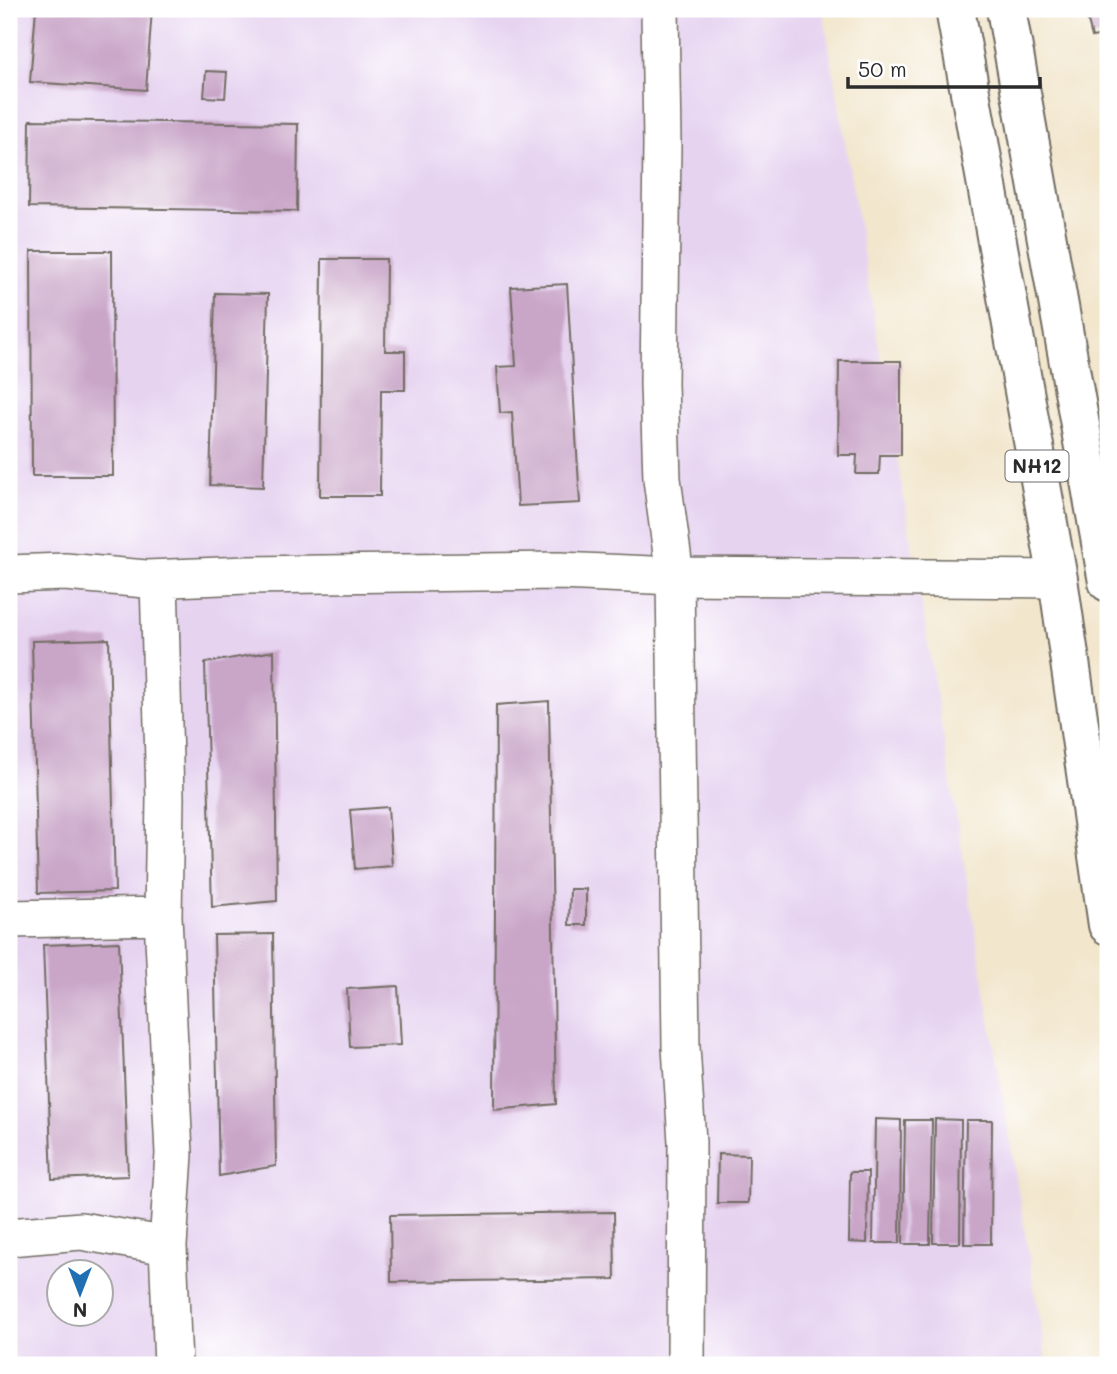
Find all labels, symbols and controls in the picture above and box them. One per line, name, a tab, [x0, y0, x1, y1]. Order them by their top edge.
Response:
scale bar	[848, 46, 1040, 90]
text: 50 m	[858, 55, 907, 82]
road number: NH12	[1006, 450, 1068, 481]
north arrow	[46, 1258, 116, 1328]
text: N	[73, 1298, 87, 1323]

